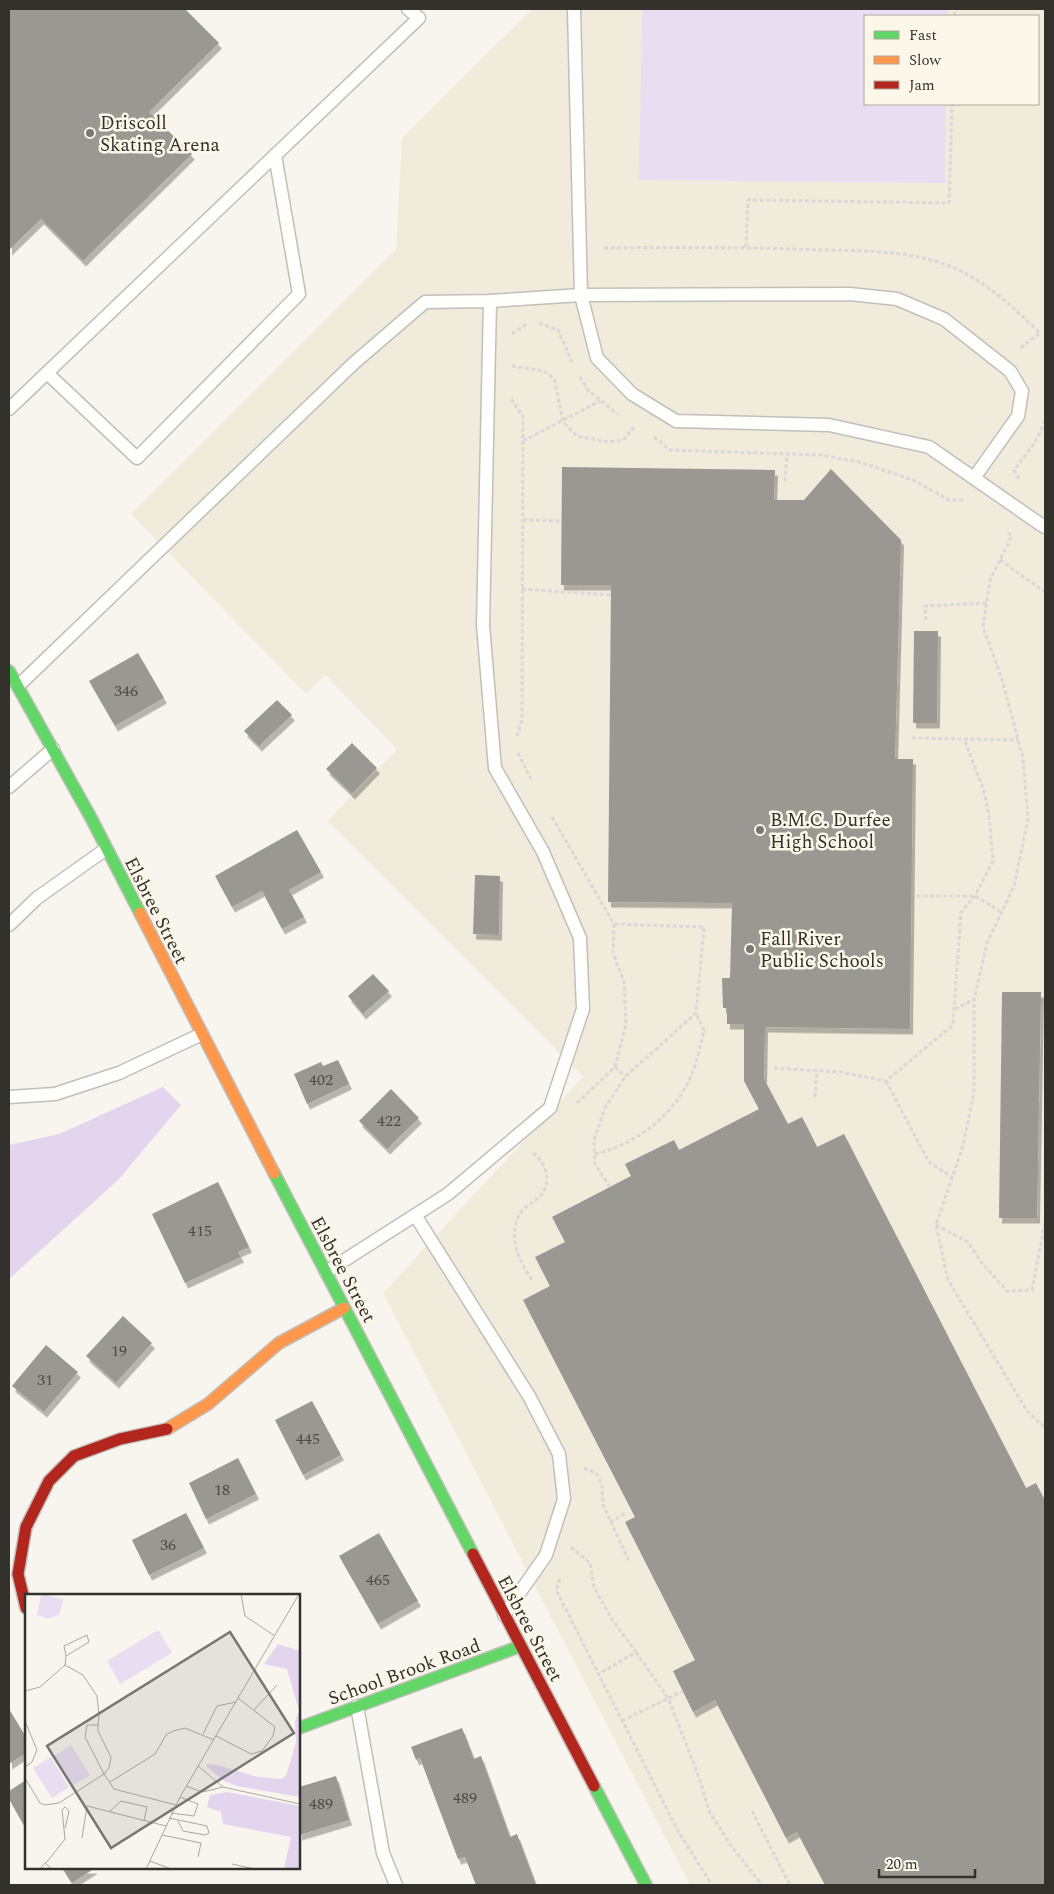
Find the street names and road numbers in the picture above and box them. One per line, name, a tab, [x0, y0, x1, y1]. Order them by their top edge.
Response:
street label: Elsbree Street	[116, 852, 195, 970]
street label: Elsbree Street	[302, 1211, 383, 1328]
street label: Elsbree Street	[489, 1570, 570, 1687]
street label: School Brook Road	[324, 1631, 485, 1713]

